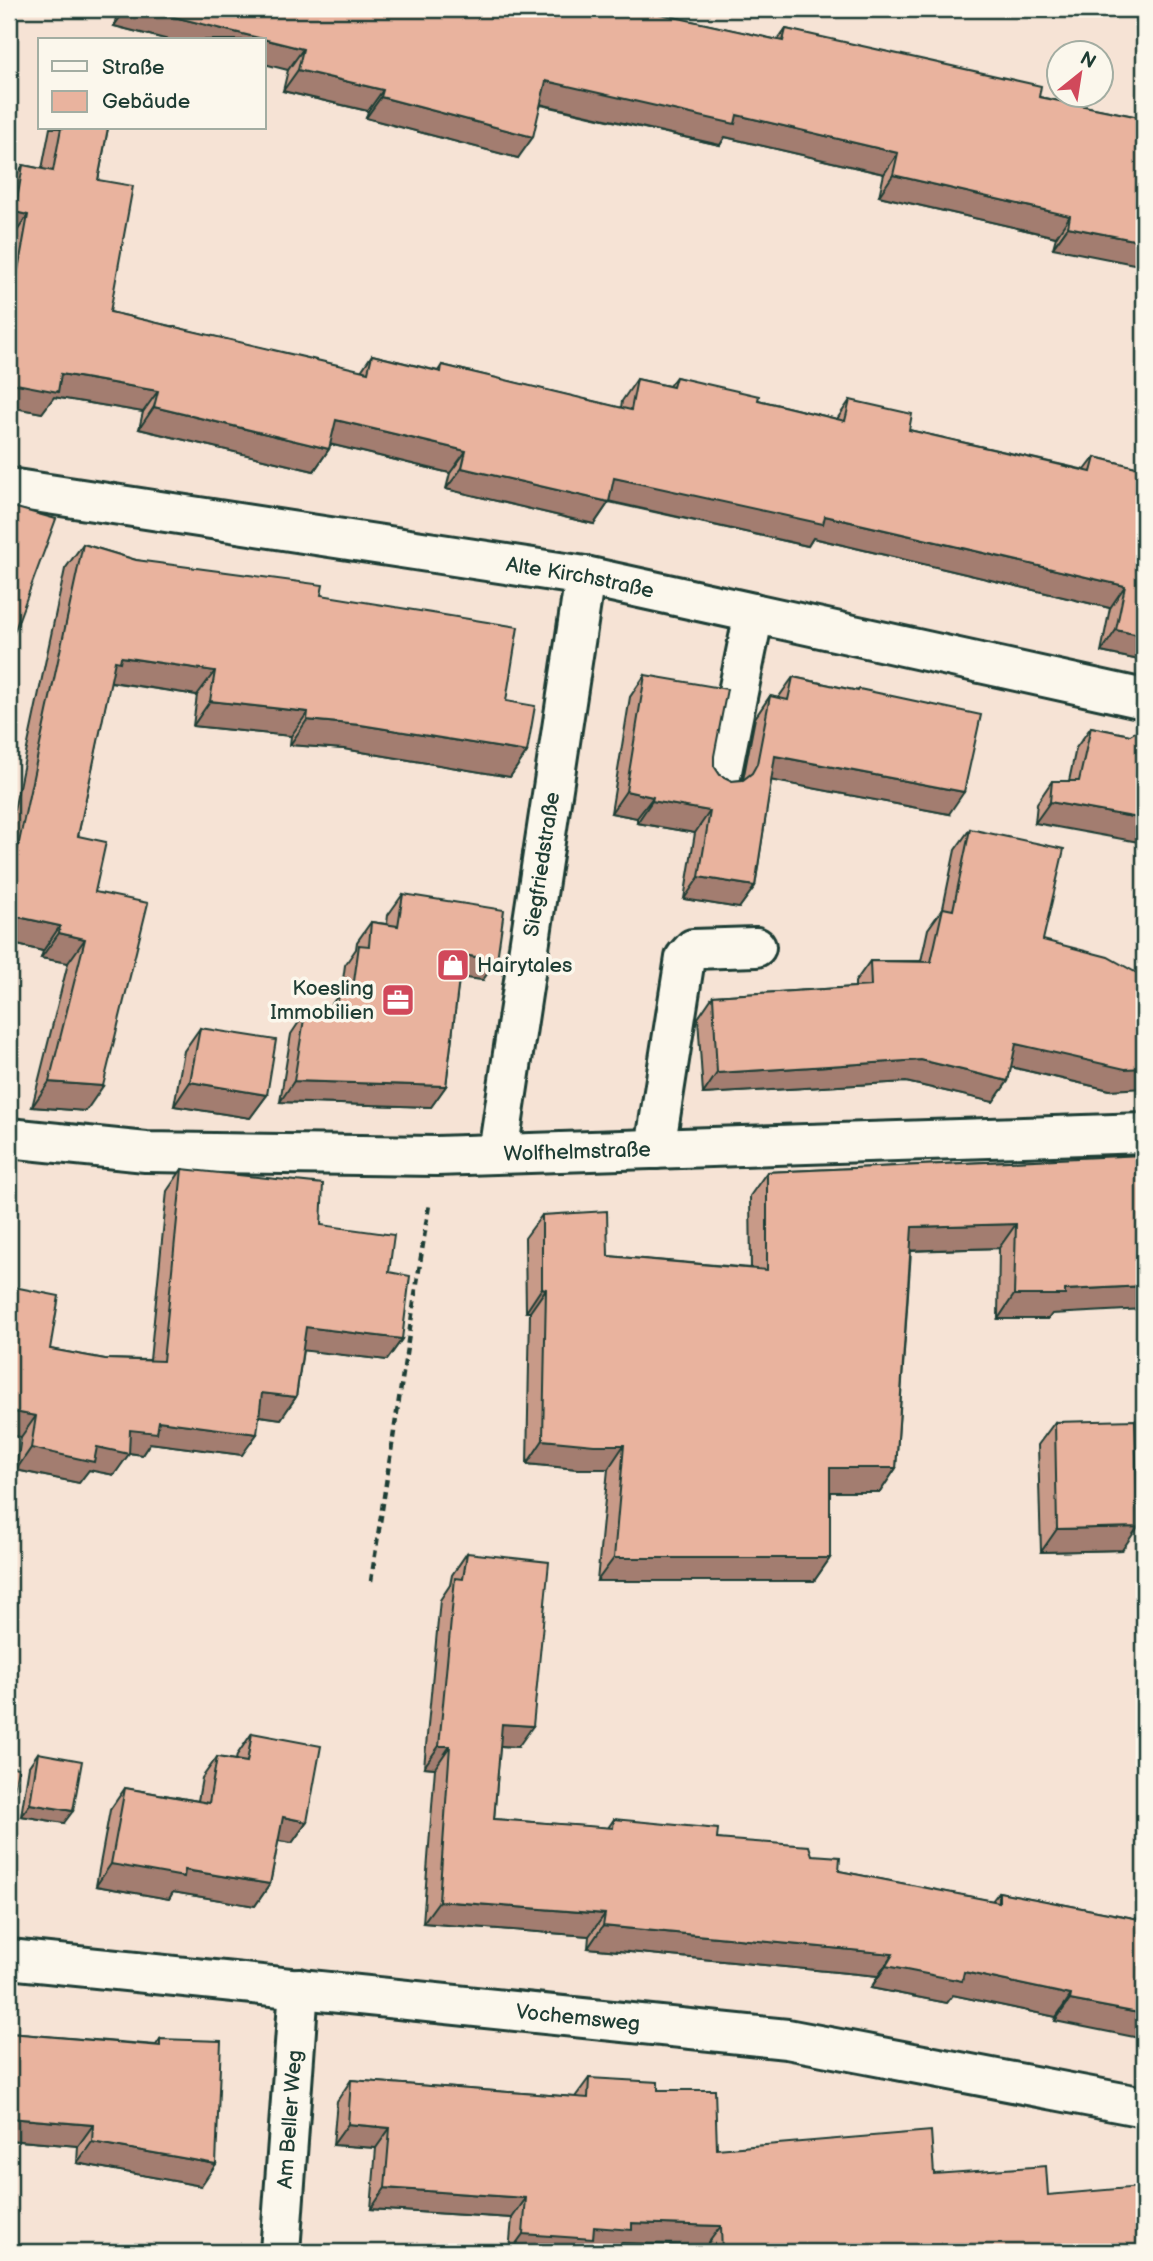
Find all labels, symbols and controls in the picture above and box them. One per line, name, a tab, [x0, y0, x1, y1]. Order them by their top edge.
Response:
legend	[38, 38, 266, 130]
north arrow	[1044, 38, 1114, 108]
text: N	[1076, 47, 1100, 74]
text: Straße	[102, 55, 164, 80]
text: Gebäude	[102, 89, 190, 114]
street label: Alte Kirchstraße	[504, 552, 656, 604]
street label: Siegfriedstraße	[519, 790, 565, 938]
shop icon: Hairytales	[434, 946, 472, 984]
place label: Hairytales	[477, 953, 572, 978]
place label: Koesling Immobilien	[270, 976, 374, 1025]
office icon: Koesling Immobilien	[379, 981, 417, 1019]
street label: Wolfhelmstraße	[503, 1137, 651, 1167]
street label: Vochemsweg	[515, 1999, 641, 2037]
street label: Am Beller Weg	[273, 2049, 308, 2190]

